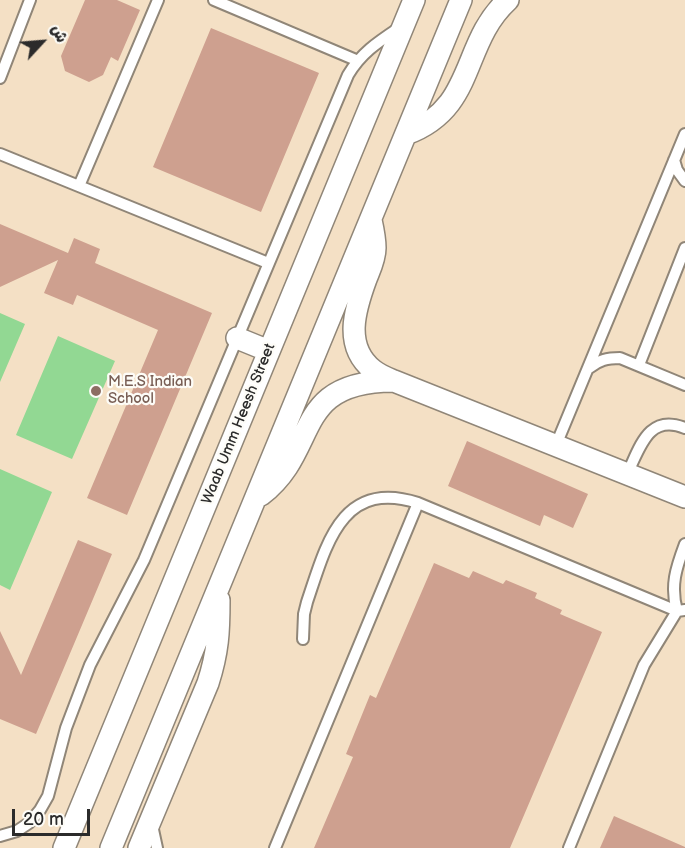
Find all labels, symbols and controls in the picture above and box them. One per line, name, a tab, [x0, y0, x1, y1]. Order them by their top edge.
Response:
north arrow	[12, 12, 72, 72]
text: ش	[46, 22, 71, 46]
street label: Waab Umm Heesh Street	[198, 341, 280, 507]
place label: M.E.S Indian School	[108, 373, 192, 408]
marker: M.E.S Indian School	[89, 384, 103, 398]
scale bar	[15, 797, 93, 835]
text: 20 m	[23, 809, 64, 830]

